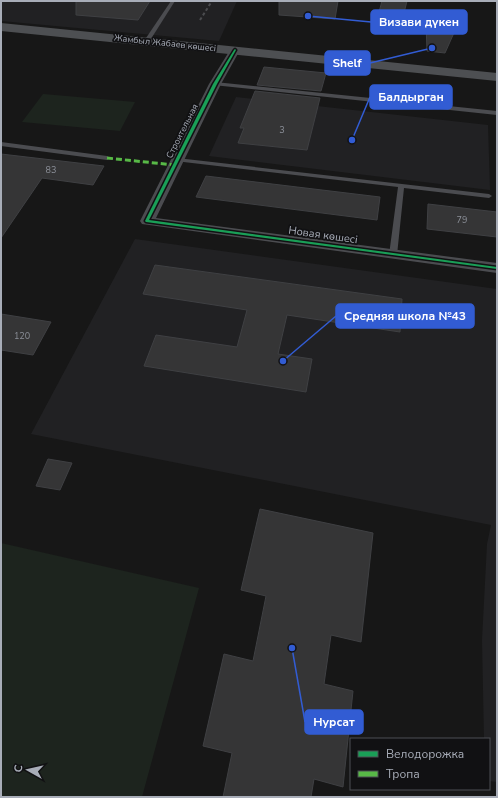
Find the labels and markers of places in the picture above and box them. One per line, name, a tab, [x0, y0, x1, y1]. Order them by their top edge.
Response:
callout: Визави дүкен	[371, 10, 467, 34]
callout: Shelf	[325, 51, 370, 75]
callout: Балдырган	[370, 85, 452, 109]
callout: Средняя школа №43	[336, 304, 474, 328]
callout: Нурсат	[305, 710, 363, 734]

